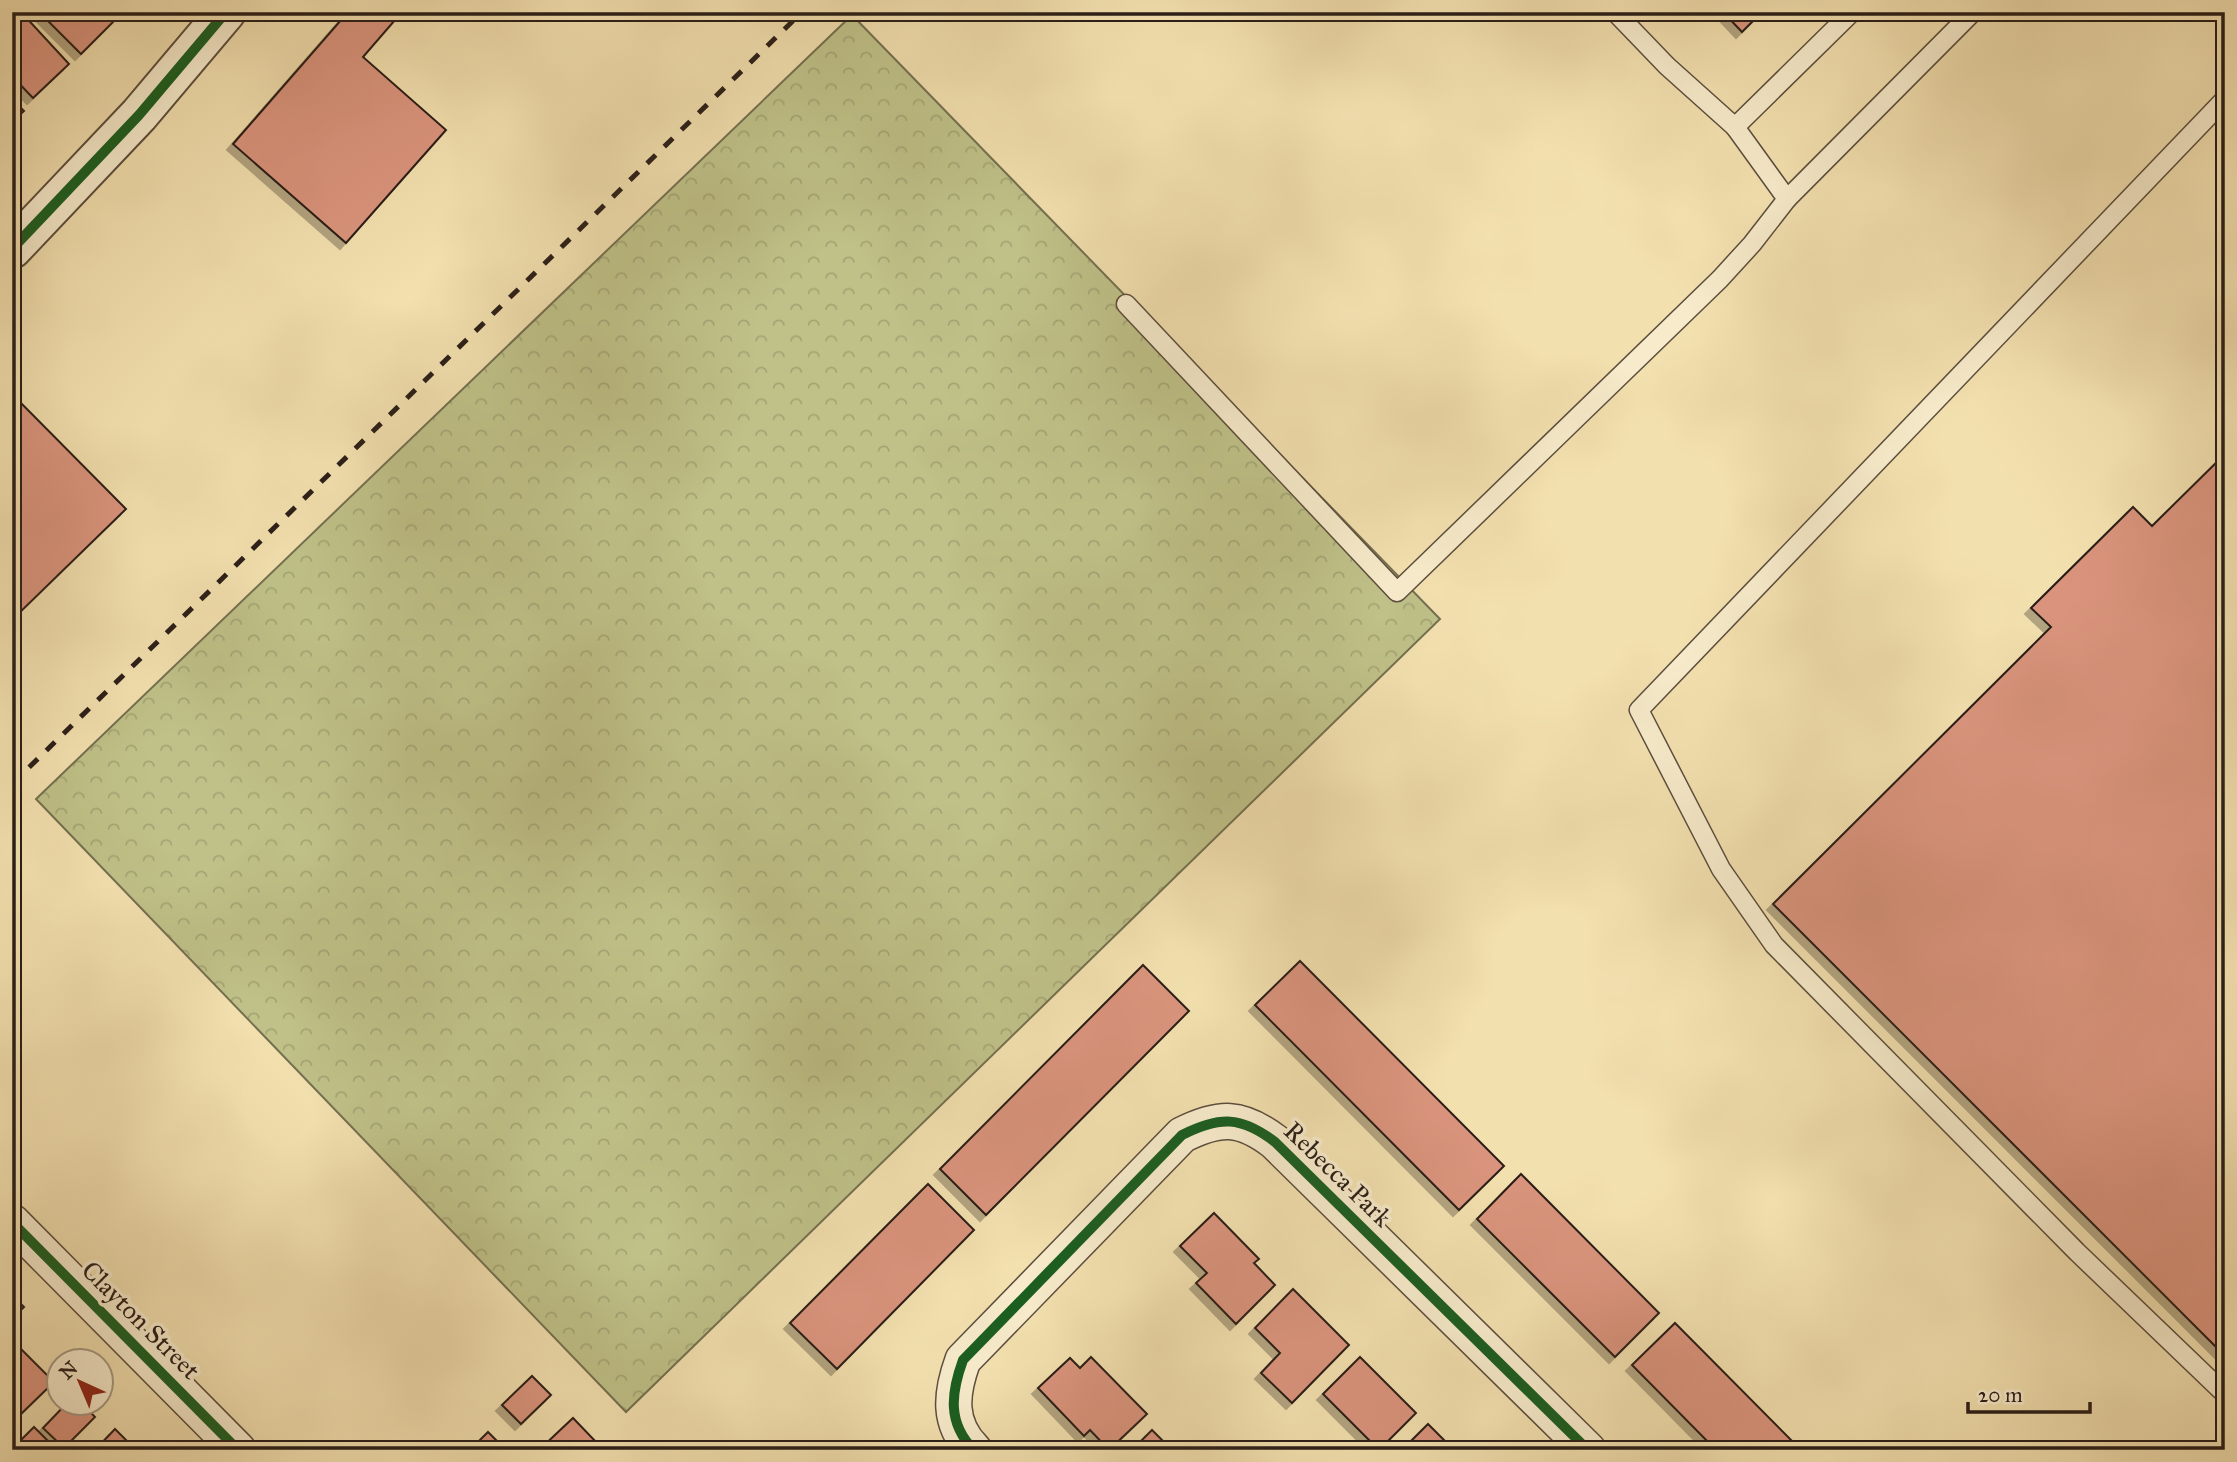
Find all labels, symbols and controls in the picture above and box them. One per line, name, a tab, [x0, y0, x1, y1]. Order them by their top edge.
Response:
street label: Rebecca Park	[1277, 1115, 1399, 1234]
street label: Clayton Street	[75, 1254, 207, 1386]
north arrow	[46, 1346, 116, 1416]
text: N	[55, 1356, 82, 1384]
scale bar	[1968, 1371, 2090, 1415]
text: 20 m	[1978, 1382, 2023, 1408]

